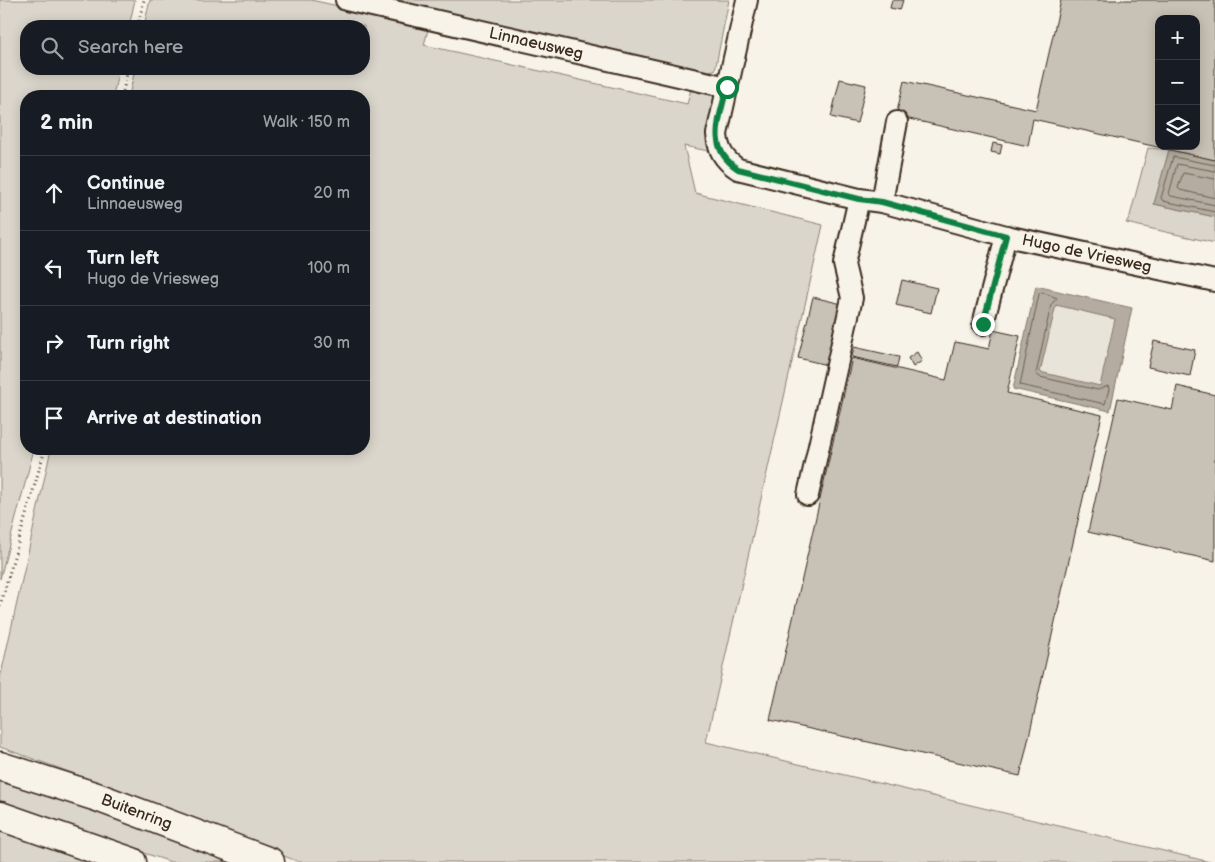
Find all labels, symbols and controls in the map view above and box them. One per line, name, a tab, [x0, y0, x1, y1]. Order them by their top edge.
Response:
map controls	[1155, 15, 1200, 150]
button: +	[1155, 15, 1200, 60]
search box	[20, 20, 370, 75]
street label: Linnaeusweg	[487, 23, 585, 63]
icon: search	[38, 34, 66, 62]
text: Search here	[78, 36, 183, 59]
button: −	[1155, 60, 1200, 105]
route start	[716, 76, 739, 99]
button: layers	[1155, 105, 1200, 150]
text: 2 min	[40, 110, 93, 135]
text: Walk · 150 m	[263, 113, 350, 132]
text: Continue	[87, 172, 165, 195]
icon: ahead	[40, 179, 68, 207]
text: 20 m	[314, 184, 350, 203]
text: Linnaeusweg	[87, 195, 183, 214]
street label: Hugo de Vriesweg	[1020, 230, 1153, 277]
text: Turn left	[87, 247, 159, 270]
icon: left	[40, 254, 68, 282]
text: 100 m	[307, 259, 350, 278]
text: Hugo de Vriesweg	[87, 270, 219, 289]
route end	[972, 313, 995, 336]
icon: right	[40, 329, 68, 357]
text: Turn right	[87, 332, 170, 355]
text: 30 m	[313, 334, 350, 353]
icon: arrive	[40, 404, 68, 432]
text: Arrive at destination	[87, 407, 262, 430]
street label: Buitenring	[98, 790, 175, 834]

